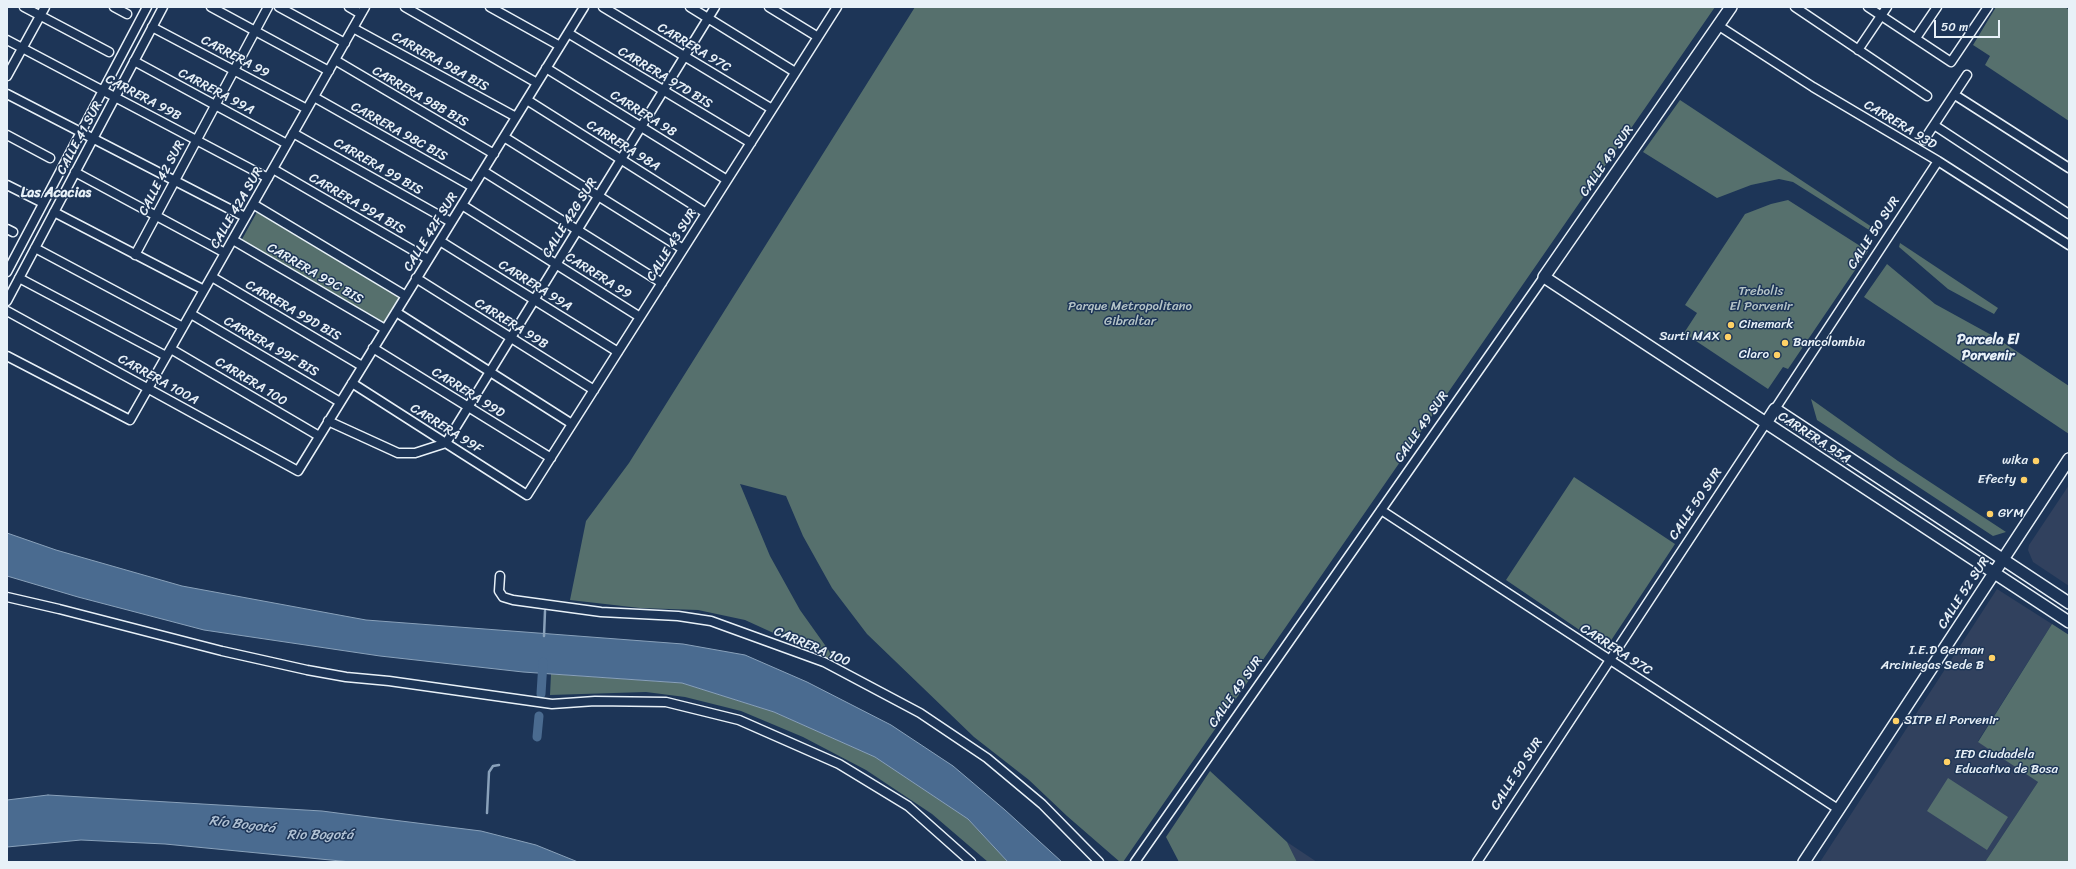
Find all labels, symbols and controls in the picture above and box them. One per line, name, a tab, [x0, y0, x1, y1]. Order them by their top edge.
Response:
scale bar	[1936, 12, 2002, 38]
text: 50 m	[1941, 16, 1968, 38]
street label: CARRERA 97C	[655, 20, 733, 76]
street label: CARRERA 98A BIS	[389, 29, 491, 95]
street label: CARRERA 99	[198, 32, 272, 82]
street label: CARRERA 97D BIS	[615, 44, 715, 112]
street label: CARRERA 98B BIS	[369, 63, 471, 131]
street label: CARRERA 99A	[175, 65, 257, 119]
street label: CARRERA 99B	[103, 72, 183, 124]
street label: CARRERA 98	[607, 88, 679, 140]
street label: CARRERA 93D	[1861, 97, 1939, 153]
street label: CALLE 41 SUR	[54, 99, 106, 177]
street label: CARRERA 98C BIS	[348, 99, 450, 165]
street label: CARRERA 98A	[583, 117, 663, 175]
street label: CALLE 49 SUR	[1577, 122, 1637, 200]
street label: CARRERA 99 BIS	[331, 135, 425, 199]
street label: CALLE 42 SUR	[136, 138, 188, 218]
street label: CALLE 42A SUR	[207, 165, 267, 251]
street label: CARRERA 99A BIS	[306, 170, 408, 238]
street label: CALLE 42G SUR	[539, 175, 601, 261]
district label: Las Acacias	[21, 185, 91, 201]
street label: CALLE 42F SUR	[401, 190, 461, 274]
street label: CALLE 50 SUR	[1845, 194, 1903, 272]
street label: CALLE 43 SUR	[644, 206, 700, 284]
street label: CARRERA 99C BIS	[264, 240, 366, 308]
street label: CARRERA 99	[562, 249, 634, 303]
street label: CARRERA 99A	[495, 257, 575, 315]
street label: CARRERA 99D BIS	[242, 277, 344, 345]
park label: Trebolis El Porvenir	[1730, 284, 1792, 315]
street label: CARRERA 99B	[472, 295, 550, 353]
park label: Parque Metropolitano Gibraltar	[1068, 299, 1192, 330]
street label: CARRERA 99F BIS	[221, 313, 321, 381]
place label: Cinemark	[1739, 317, 1793, 333]
marker: Cinemark	[1726, 320, 1736, 330]
place label: Surti MAX	[1659, 329, 1720, 345]
marker: Surti MAX	[1723, 332, 1733, 342]
district label: Parcela El Porvenir	[1957, 332, 2019, 364]
place label: Bancolombia	[1793, 335, 1865, 351]
marker: Bancolombia	[1780, 338, 1790, 348]
place label: Claro	[1739, 347, 1769, 363]
marker: Claro	[1772, 350, 1782, 360]
street label: CARRERA 100A	[115, 351, 201, 409]
street label: CARRERA 100	[212, 354, 290, 410]
street label: CARRERA 99D	[429, 364, 507, 422]
street label: CALLE 49 SUR	[1392, 388, 1452, 466]
street label: CARRERA 99F	[407, 401, 485, 457]
street label: CARRERA 95A	[1775, 409, 1853, 467]
place label: wika	[2002, 453, 2028, 469]
marker: wika	[2031, 456, 2041, 466]
street label: CALLE 50 SUR	[1666, 465, 1726, 543]
place label: Efecty	[1978, 472, 2016, 488]
marker: Efecty	[2019, 475, 2029, 485]
place label: GYM	[1998, 506, 2024, 522]
marker: GYM	[1985, 509, 1995, 519]
street label: CALLE 52 SUR	[1935, 554, 1993, 632]
street label: CARRERA 97C	[1577, 621, 1655, 679]
street label: CARRERA 100	[772, 624, 852, 670]
place label: I.E.D German Arciniegas Sede B	[1881, 643, 1984, 674]
street label: CALLE 49 SUR	[1206, 653, 1266, 731]
marker: I.E.D German Arciniegas Sede B	[1987, 653, 1997, 663]
place label: SITP El Porvenir	[1904, 713, 1998, 729]
marker: SITP El Porvenir	[1891, 716, 1901, 726]
street label: CALLE 50 SUR	[1488, 735, 1546, 813]
place label: IED Ciudadela Educativa de Bosa	[1955, 747, 2058, 778]
marker: IED Ciudadela Educativa de Bosa	[1942, 757, 1952, 767]
water label: Río Bogotá	[208, 813, 276, 837]
water label: Rio Bogotá	[287, 827, 353, 843]

